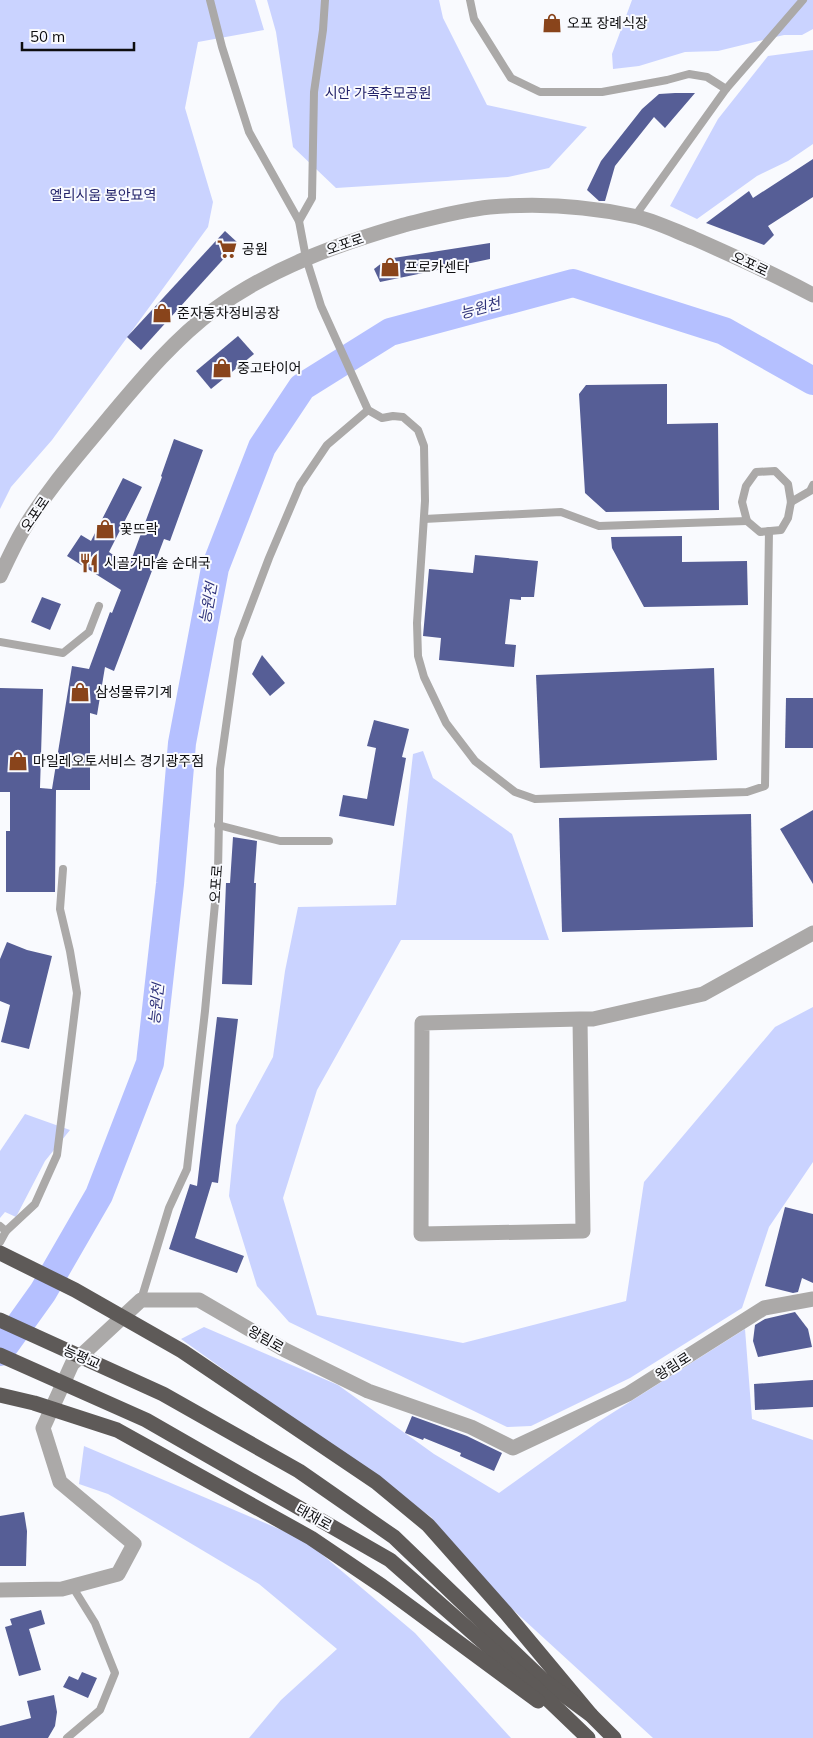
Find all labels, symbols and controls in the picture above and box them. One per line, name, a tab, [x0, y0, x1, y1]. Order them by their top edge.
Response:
shop icon: 오포 장례식장	[541, 12, 563, 34]
place label: 오포 장례식장	[567, 14, 648, 32]
scale bar	[22, 20, 135, 52]
text: 50 m	[30, 27, 65, 46]
park label: 시안 가족추모공원	[325, 84, 431, 102]
park label: 엘리시움 봉안묘역	[50, 186, 156, 204]
street label: 오포로	[324, 229, 366, 259]
supermarket icon: 공원	[216, 238, 238, 260]
place label: 공원	[242, 240, 268, 258]
street label: 오포로	[729, 248, 771, 280]
shop icon: 프로카센타	[379, 256, 401, 278]
place label: 프로카센타	[405, 258, 470, 276]
water label: 능원천	[458, 293, 505, 323]
shop icon: 준자동차정비공장	[151, 302, 173, 324]
place label: 준자동차정비공장	[177, 304, 280, 322]
shop icon: 중고타이어	[211, 357, 233, 379]
place label: 중고타이어	[237, 359, 301, 377]
street label: 오포로	[17, 493, 53, 535]
shop icon: 꽃뜨락	[94, 518, 116, 540]
place label: 꽃뜨락	[120, 520, 159, 538]
restaurant icon: 시골가마솥 순대국	[78, 552, 100, 574]
place label: 시골가마솥 순대국	[104, 554, 211, 572]
water label: 능원천	[195, 579, 221, 625]
shop icon: 삼성물류기계	[69, 681, 91, 703]
place label: 삼성물류기계	[95, 683, 172, 701]
shop icon: 마일레오토서비스 경기광주점	[7, 750, 29, 772]
place label: 마일레오토서비스 경기광주점	[33, 752, 204, 770]
street label: 오포로	[206, 864, 226, 904]
water label: 능원천	[144, 980, 168, 1026]
street label: 왕림로	[245, 1322, 287, 1357]
street label: 능평교	[61, 1341, 103, 1373]
street label: 왕림로	[652, 1348, 694, 1384]
street label: 태재로	[293, 1500, 335, 1534]

